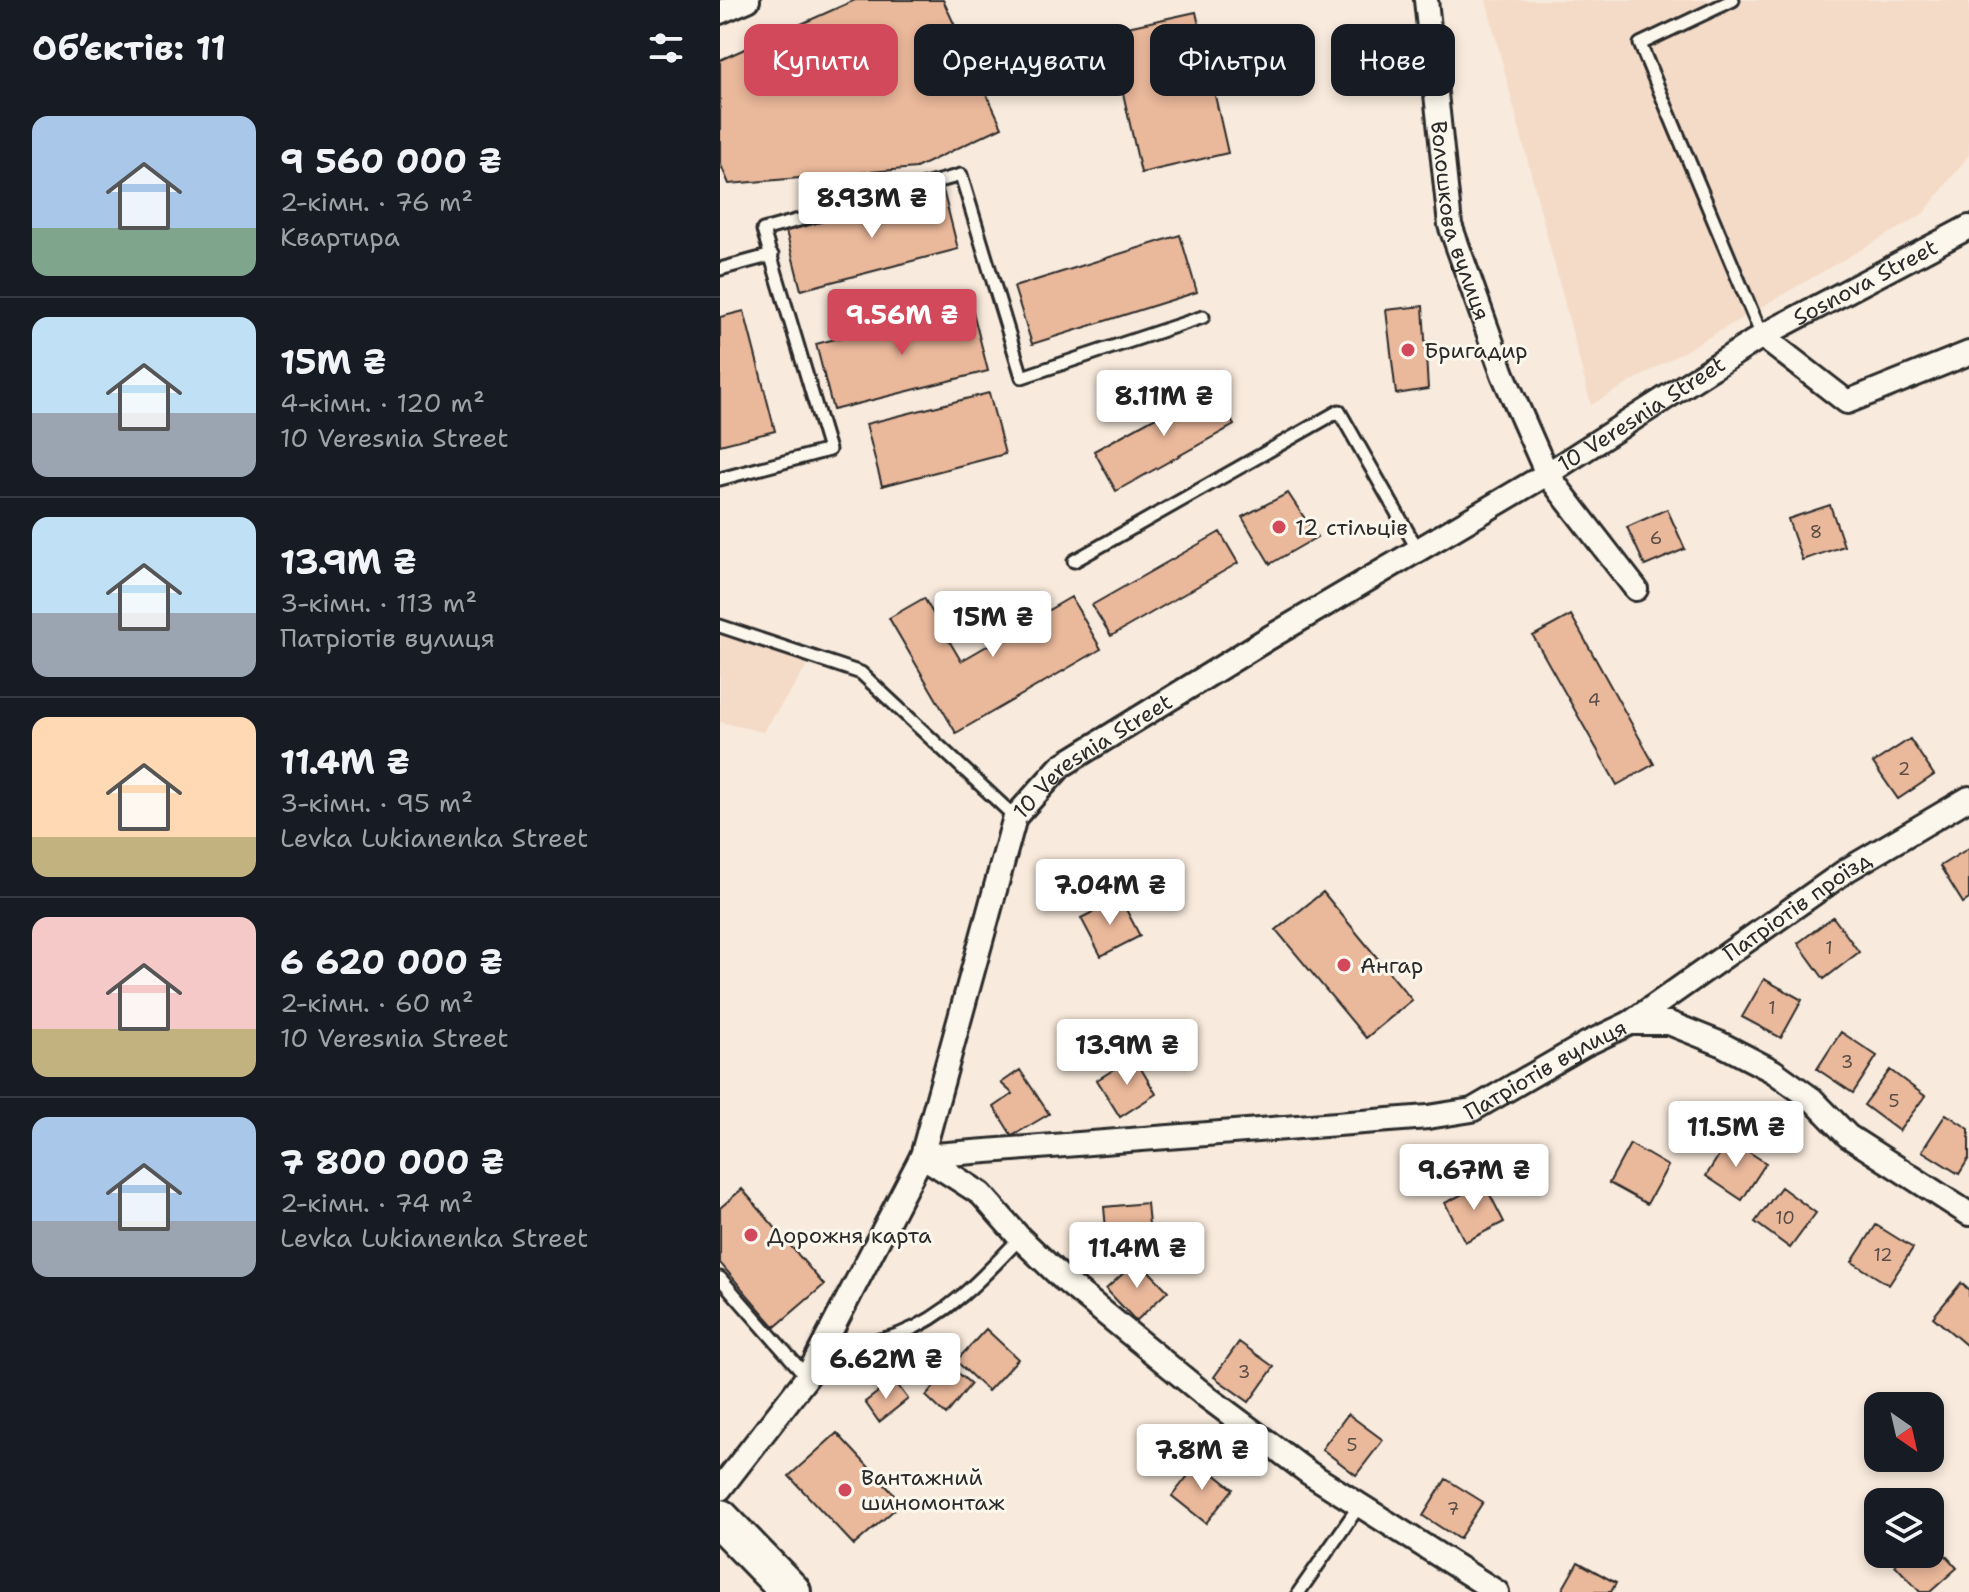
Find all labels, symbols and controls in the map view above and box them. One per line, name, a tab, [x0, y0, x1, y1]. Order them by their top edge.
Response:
chip: Купити	[744, 24, 898, 96]
chip: Орендувати	[914, 24, 1134, 96]
chip: Фільтри	[1150, 24, 1315, 96]
chip: Нове	[1331, 24, 1455, 96]
text: Об’єктів: 11	[32, 25, 226, 71]
icon: filters	[644, 26, 688, 70]
street label: Волошкова вулиця	[1424, 120, 1497, 324]
text: 9 560 000 ₴	[280, 138, 502, 184]
icon: home	[96, 148, 192, 244]
pin: 8.93M ₴	[798, 172, 946, 240]
text: 8.93M ₴	[816, 180, 928, 215]
text: 2-кімн. · 76 m²	[280, 184, 473, 219]
text: Квартира	[280, 219, 400, 254]
street label: Sosnova Street	[1788, 232, 1942, 332]
pin: 9.56M ₴	[828, 289, 976, 357]
text: 9.56M ₴	[845, 297, 959, 332]
place label: Бригадир	[1424, 336, 1528, 365]
text: 15M ₴	[280, 339, 386, 385]
marker: Бригадир	[1399, 341, 1417, 359]
icon: home	[96, 349, 192, 445]
street label: 10 Veresnia Street	[1552, 350, 1731, 479]
pin: 8.11M ₴	[1090, 370, 1238, 438]
text: 8.11M ₴	[1115, 378, 1213, 413]
text: 4-кімн. · 120 m²	[280, 385, 485, 420]
text: 10 Veresnia Street	[280, 420, 509, 455]
place label: 12 стільців	[1295, 513, 1408, 542]
marker: 12 стільців	[1270, 518, 1288, 536]
house number: 8	[1810, 520, 1822, 544]
house number: 6	[1650, 526, 1662, 550]
text: 13.9M ₴	[280, 539, 417, 585]
icon: home	[96, 549, 192, 645]
text: 3-кімн. · 113 m²	[280, 585, 477, 620]
pin: 15M ₴	[937, 591, 1049, 659]
text: 15M ₴	[952, 599, 1034, 634]
text: Патріотів вулиця	[280, 620, 495, 655]
street label: 10 Veresnia Street	[1006, 687, 1178, 825]
house number: 4	[1588, 688, 1600, 712]
text: 11.4M ₴	[280, 739, 410, 785]
icon: home	[96, 749, 192, 845]
house number: 2	[1898, 757, 1910, 781]
text: 3-кімн. · 95 m²	[280, 785, 473, 820]
text: Levka Lukianenka Street	[280, 820, 588, 855]
street label: Патріотів проїзд	[1717, 845, 1877, 968]
pin: 7.04M ₴	[1036, 859, 1184, 927]
text: 7.04M ₴	[1054, 867, 1166, 902]
house number: 1	[1825, 936, 1833, 960]
text: 6 620 000 ₴	[280, 939, 503, 985]
icon: home	[96, 949, 192, 1045]
place label: Ангар	[1360, 951, 1423, 980]
marker: Ангар	[1335, 956, 1353, 974]
text: 2-кімн. · 60 m²	[280, 985, 474, 1020]
house number: 1	[1768, 996, 1776, 1020]
street label: Патріотів вулиця	[1459, 1013, 1631, 1127]
pin: 13.9M ₴	[1053, 1019, 1201, 1087]
text: 10 Veresnia Street	[280, 1020, 509, 1055]
text: 13.9M ₴	[1075, 1027, 1179, 1062]
house number: 3	[1841, 1050, 1853, 1074]
house number: 5	[1888, 1089, 1900, 1113]
pin: 11.5M ₴	[1662, 1101, 1810, 1169]
text: 11.5M ₴	[1687, 1109, 1785, 1144]
text: 7 800 000 ₴	[280, 1139, 505, 1185]
pin: 9.67M ₴	[1400, 1144, 1548, 1212]
icon: home	[96, 1149, 192, 1245]
text: 9.67M ₴	[1418, 1152, 1530, 1187]
text: 2-кімн. · 74 m²	[280, 1185, 473, 1220]
house number: 10	[1775, 1206, 1795, 1230]
text: Levka Lukianenka Street	[280, 1220, 588, 1255]
place label: Дорожня карта	[767, 1221, 932, 1250]
pin: 11.4M ₴	[1063, 1222, 1211, 1290]
marker: Дорожня карта	[742, 1226, 760, 1244]
text: 11.4M ₴	[1087, 1230, 1187, 1265]
house number: 12	[1873, 1243, 1893, 1267]
pin: 6.62M ₴	[812, 1333, 960, 1401]
text: 6.62M ₴	[829, 1341, 943, 1376]
house number: 3	[1238, 1360, 1250, 1384]
north arrow	[1864, 1392, 1944, 1472]
map controls	[1864, 1392, 1944, 1568]
pin: 7.8M ₴	[1137, 1424, 1267, 1492]
text: 7.8M ₴	[1155, 1432, 1249, 1467]
house number: 5	[1346, 1433, 1358, 1457]
place label: Вантажний шиномонтаж	[861, 1463, 1005, 1517]
marker: Вантажний шиномонтаж	[836, 1481, 854, 1499]
button: layers	[1864, 1488, 1944, 1568]
house number: 7	[1447, 1497, 1459, 1521]

